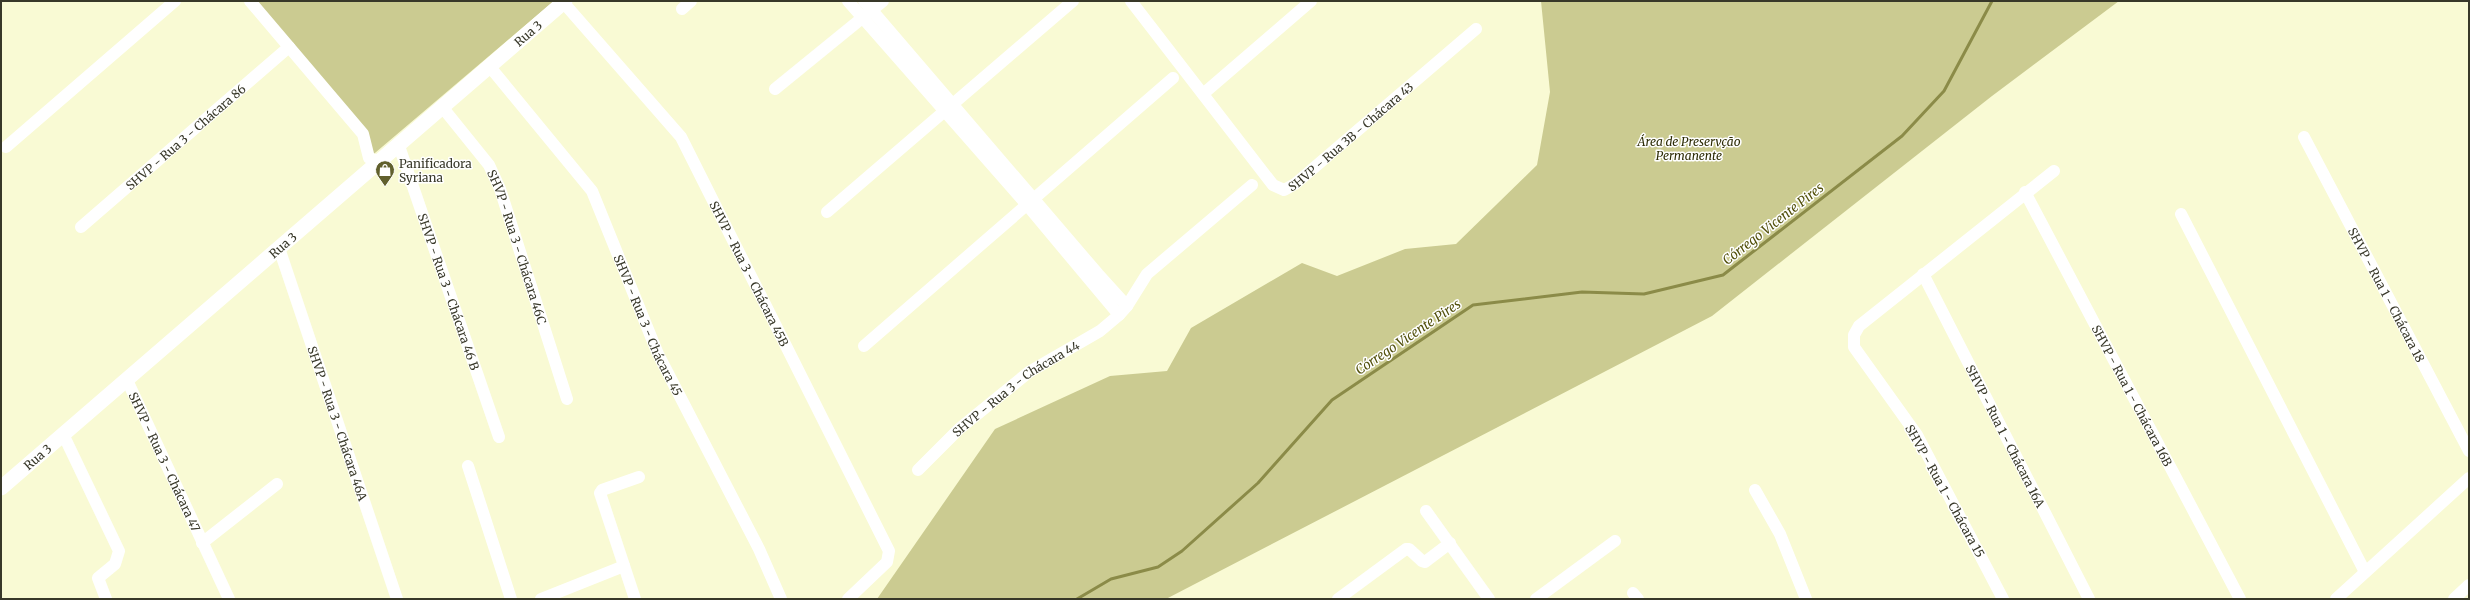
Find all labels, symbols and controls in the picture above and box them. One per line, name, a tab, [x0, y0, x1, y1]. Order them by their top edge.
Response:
street label: Rua 3	[511, 17, 545, 49]
street label: SHVP - Rua 3B - Chácara 43	[1285, 79, 1416, 194]
street label: SHVP - Rua 3 - Chácara 86	[122, 81, 248, 193]
park label: Área de Preservção Permanente	[1637, 134, 1741, 163]
place label: Panificadora Syriana	[399, 156, 472, 185]
shop icon: Panificadora Syriana	[374, 159, 396, 187]
street label: SHVP - Rua 3 - Chácara 46C	[485, 167, 550, 326]
water label: Córrego Vicente Pires	[1719, 179, 1827, 269]
street label: SHVP - Rua 3 - Chácara 45B	[707, 198, 792, 348]
street label: SHVP - Rua 3 - Chácara 46 B	[415, 211, 483, 372]
street label: SHVP - Rua 1 - Chácara 18	[2345, 225, 2428, 364]
street label: Rua 3	[266, 229, 300, 261]
street label: SHVP - Rua 3 - Chácara 45	[611, 252, 686, 398]
water label: Córrego Vicente Pires	[1352, 295, 1464, 379]
street label: SHVP - Rua 1 - Chácara 16B	[2089, 322, 2176, 469]
street label: SHVP - Rua 3 - Chácara 44	[949, 337, 1082, 439]
street label: SHVP - Rua 3 - Chácara 46A	[305, 344, 371, 503]
street label: SHVP - Rua 1 - Chácara 16A	[1963, 362, 2049, 511]
street label: SHVP - Rua 3 - Chácara 47	[126, 389, 204, 534]
street label: SHVP - Rua 1 - Chácara 15	[1902, 422, 1988, 560]
street label: Rua 3	[20, 440, 54, 473]

